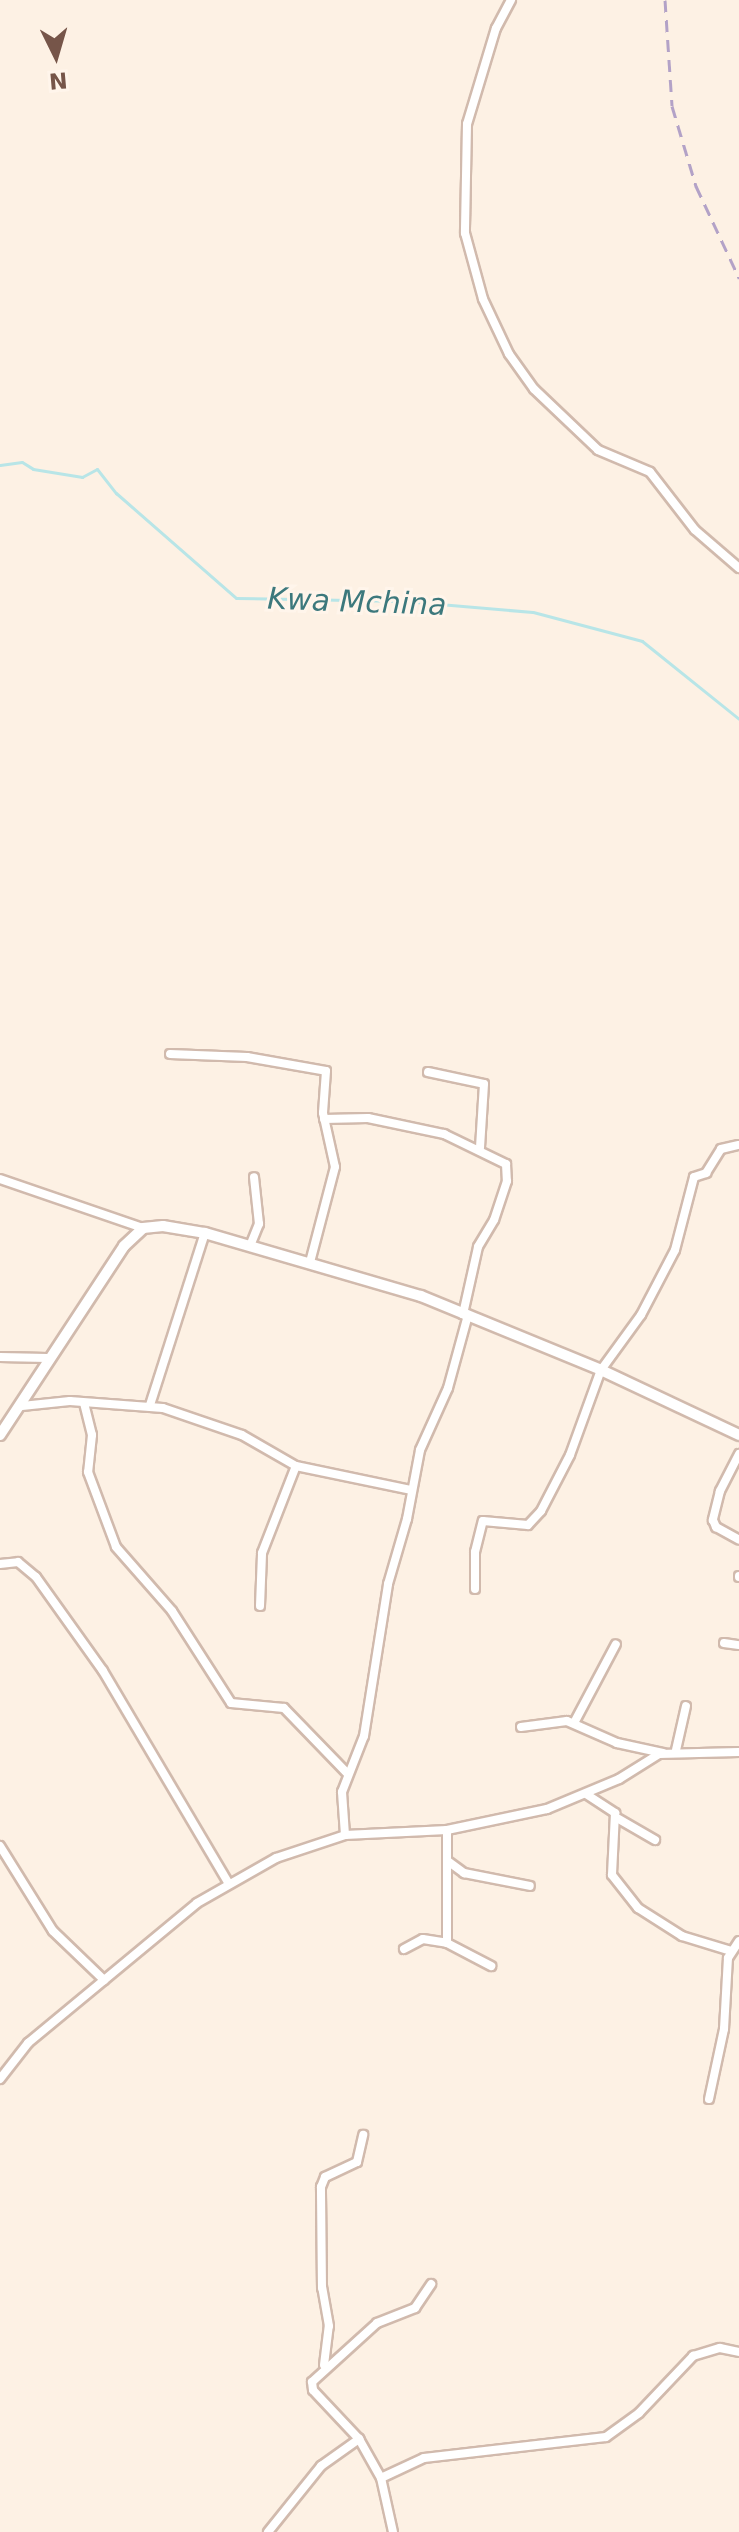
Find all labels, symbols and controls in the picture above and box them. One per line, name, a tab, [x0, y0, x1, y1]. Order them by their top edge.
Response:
north arrow	[16, 16, 96, 96]
text: N	[48, 67, 68, 94]
water label: Kwa Mchina	[267, 581, 447, 623]

